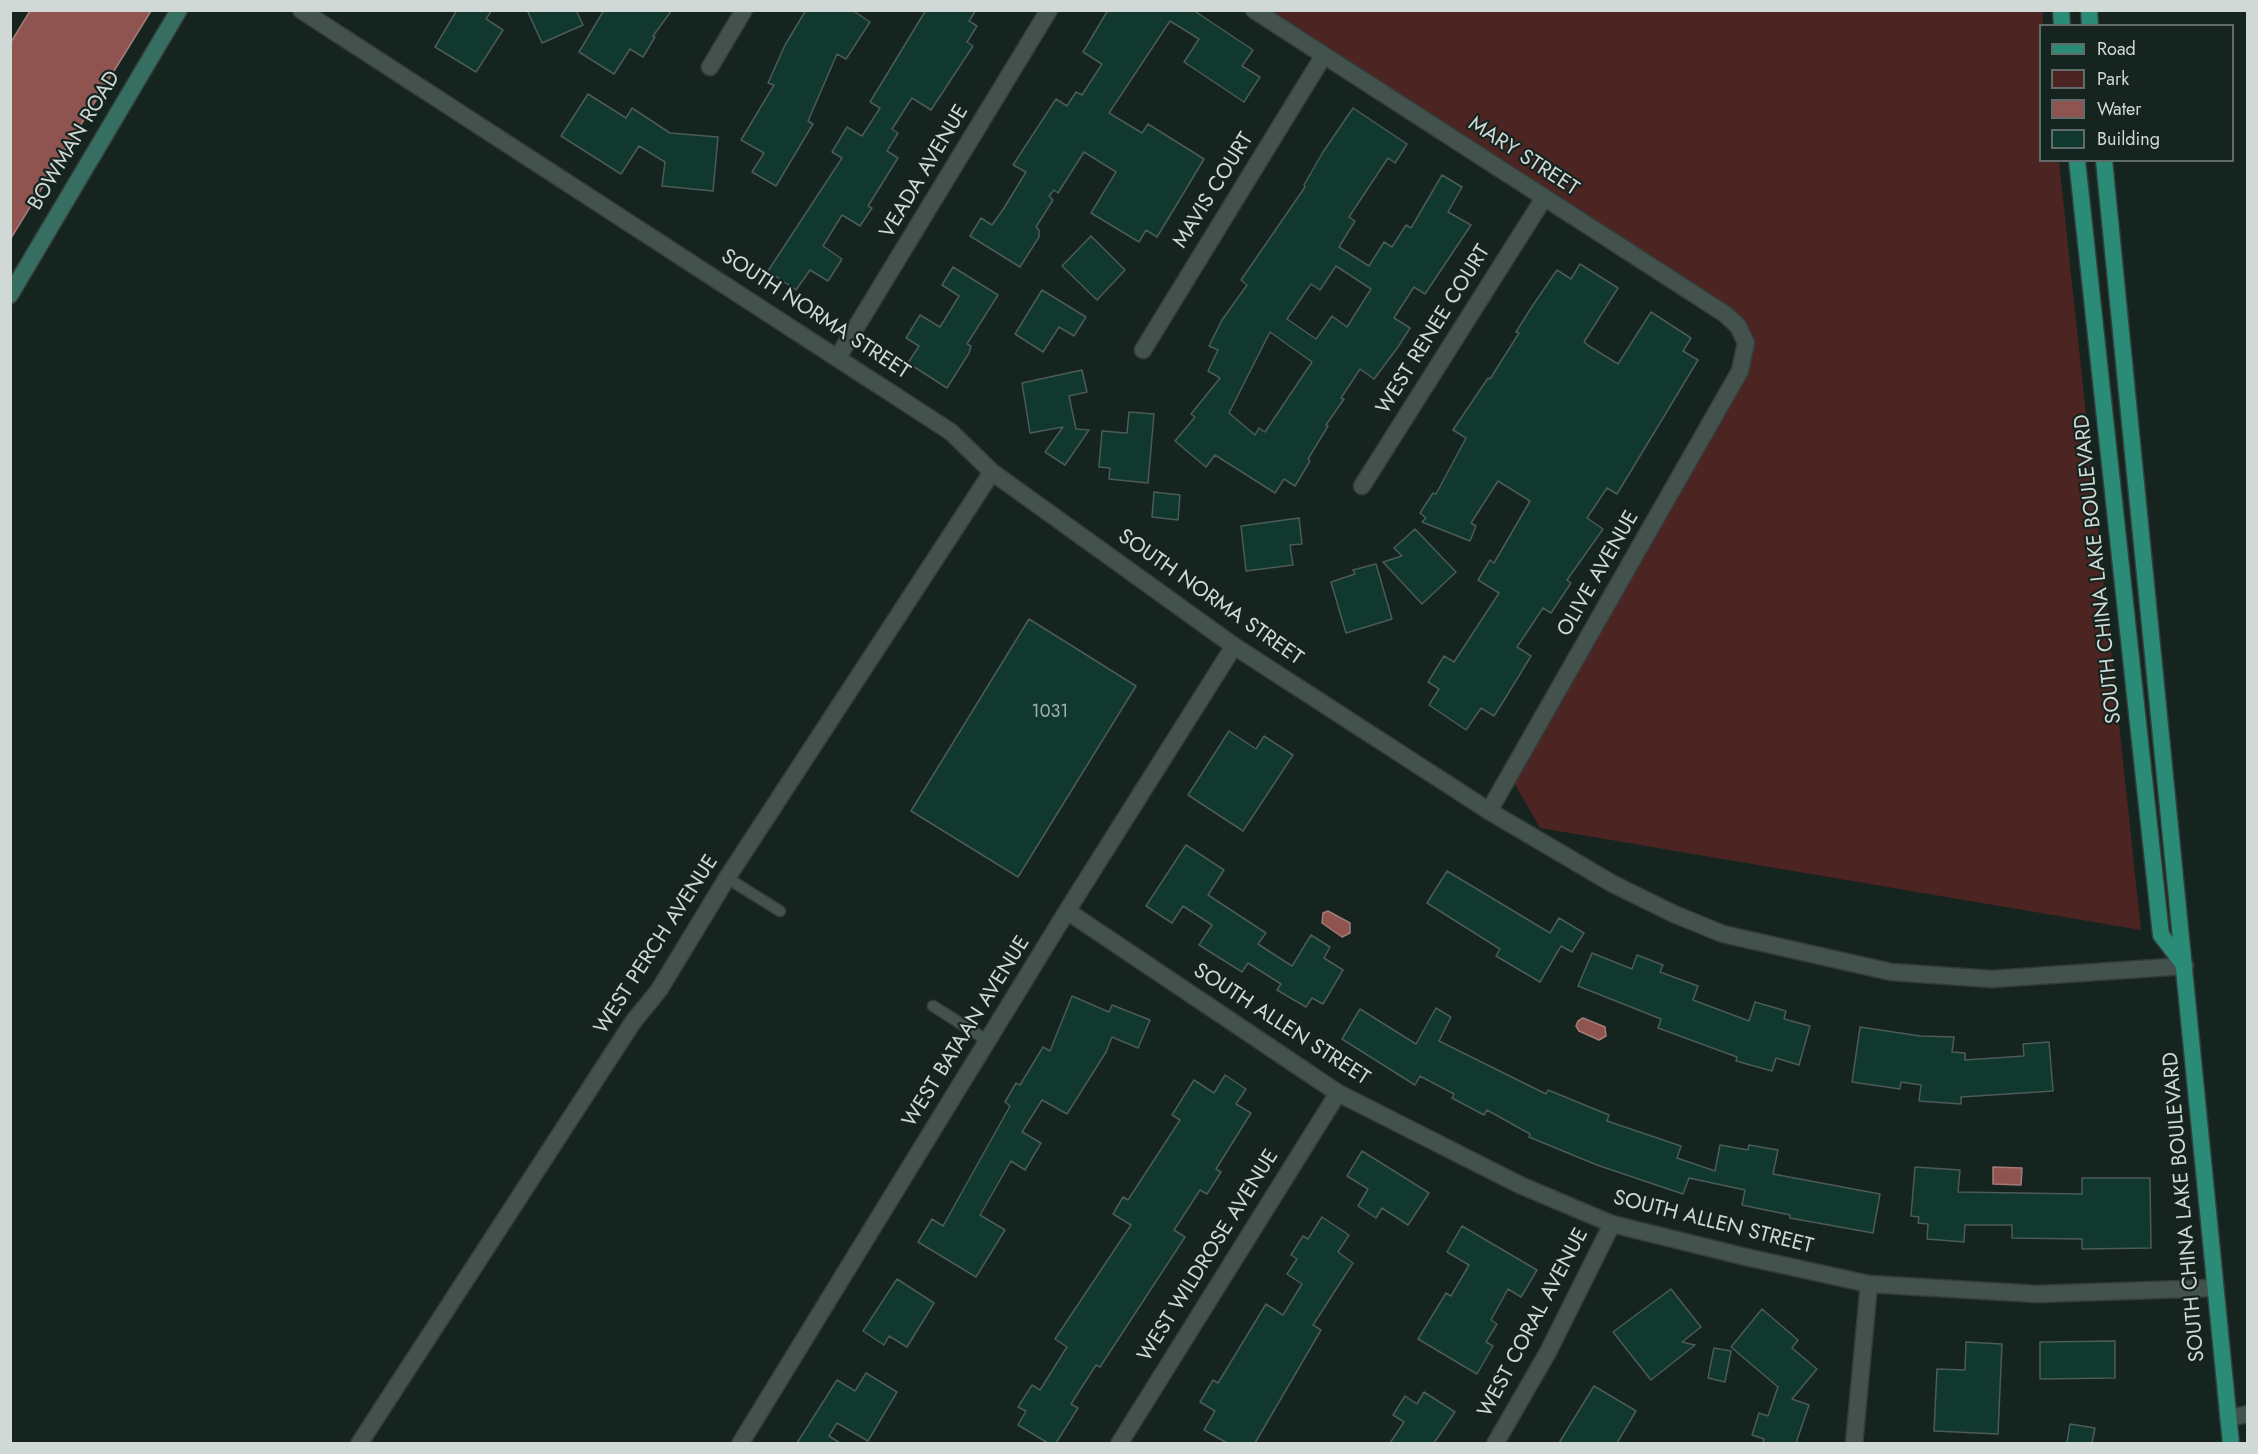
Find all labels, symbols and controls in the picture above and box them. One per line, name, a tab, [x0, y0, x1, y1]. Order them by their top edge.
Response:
legend	[2039, 24, 2234, 162]
text: Road	[2097, 36, 2136, 62]
text: Park	[2097, 66, 2129, 92]
street label: BOWMAN ROAD	[24, 67, 126, 215]
text: Water	[2097, 96, 2141, 122]
street label: VEADA AVENUE	[875, 101, 975, 243]
street label: MARY STREET	[1463, 112, 1583, 202]
text: Building	[2097, 126, 2160, 152]
street label: MAVIS COURT	[1169, 129, 1259, 253]
street label: WEST RENEE COURT	[1372, 241, 1496, 419]
street label: SOUTH NORMA STREET	[716, 245, 914, 385]
street label: SOUTH CHINA LAKE BOULEVARD	[2070, 413, 2128, 725]
street label: OLIVE AVENUE	[1553, 507, 1645, 641]
street label: SOUTH NORMA STREET	[1113, 525, 1307, 671]
house number: 1031	[1032, 702, 1068, 724]
street label: WEST PERCH AVENUE	[590, 851, 724, 1039]
street label: WEST BATAAN AVENUE	[898, 932, 1036, 1132]
street label: SOUTH ALLEN STREET	[1188, 959, 1374, 1091]
street label: SOUTH CHINA LAKE BOULEVARD	[2159, 1051, 2211, 1363]
street label: WEST WILDROSE AVENUE	[1133, 1145, 1285, 1367]
street label: SOUTH ALLEN STREET	[1610, 1186, 1816, 1260]
street label: WEST CORAL AVENUE	[1473, 1224, 1595, 1422]

